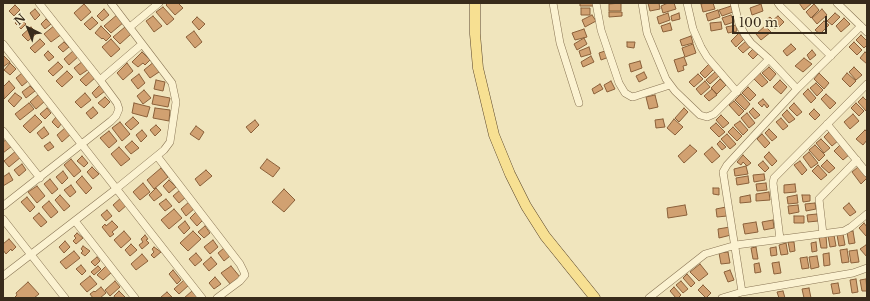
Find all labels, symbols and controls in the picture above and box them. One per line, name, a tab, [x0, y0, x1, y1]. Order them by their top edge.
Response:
north arrow	[8, 8, 48, 48]
scale bar	[734, 8, 829, 34]
text: N	[11, 11, 28, 28]
text: 100 m	[739, 15, 778, 30]

